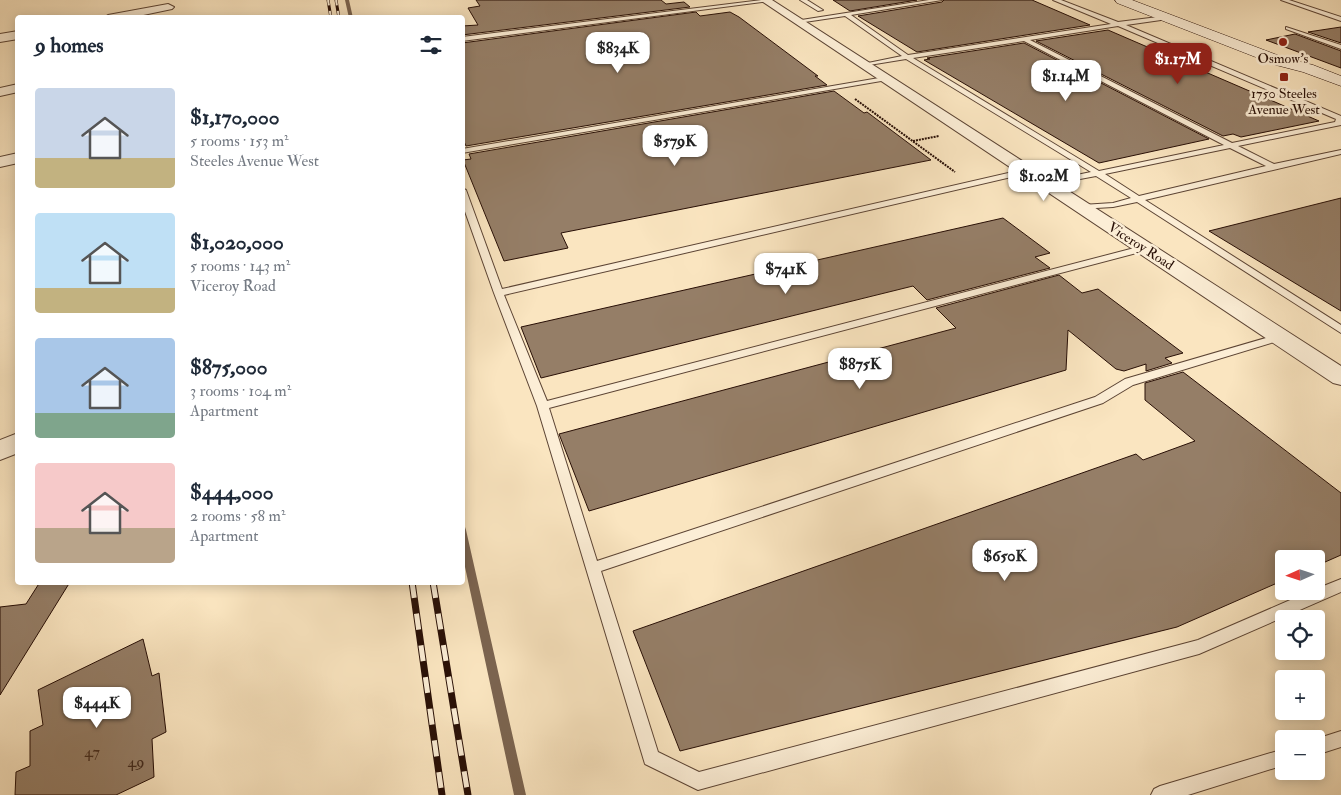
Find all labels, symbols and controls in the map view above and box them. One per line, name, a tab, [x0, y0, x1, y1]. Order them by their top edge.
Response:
icon: filters	[417, 31, 445, 59]
text: 9 homes	[35, 32, 104, 59]
pin: $834K	[583, 32, 653, 74]
marker: Osmow's	[1277, 36, 1289, 48]
text: $834K	[597, 38, 639, 58]
pin: $1.17M	[1137, 42, 1219, 85]
text: $1.17M	[1155, 49, 1201, 69]
place label: Osmow's	[1258, 50, 1309, 67]
pin: $1.14M	[1025, 59, 1107, 102]
text: $1.14M	[1042, 66, 1090, 86]
marker: 1750 Steeles Avenue West	[1278, 71, 1290, 83]
place label: 1750 Steeles Avenue West	[1247, 85, 1320, 118]
text: $1,170,000	[190, 104, 280, 131]
icon: home	[75, 108, 135, 168]
pin: $579K	[640, 124, 710, 167]
text: 5 rooms · 153 m²	[190, 131, 289, 151]
text: $579K	[654, 131, 696, 151]
text: Steeles Avenue West	[190, 151, 319, 171]
pin: $1.02M	[1003, 160, 1085, 202]
text: $1.02M	[1019, 166, 1069, 186]
street label: Viceroy Road	[1104, 218, 1177, 275]
text: $1,020,000	[190, 229, 284, 256]
icon: home	[75, 233, 135, 293]
pin: $741K	[751, 252, 821, 295]
text: 5 rooms · 143 m²	[190, 256, 290, 276]
text: $741K	[765, 259, 807, 279]
text: Viceroy Road	[190, 276, 276, 296]
pin: $875K	[825, 348, 895, 390]
text: $875,000	[190, 354, 268, 381]
text: $875K	[839, 354, 881, 374]
icon: home	[75, 358, 135, 418]
text: 3 rooms · 104 m²	[190, 381, 291, 401]
text: Apartment	[190, 401, 258, 421]
text: $444,000	[190, 479, 274, 506]
icon: home	[75, 483, 135, 543]
text: 2 rooms · 58 m²	[190, 506, 285, 526]
text: Apartment	[190, 526, 258, 546]
pin: $650K	[970, 540, 1040, 582]
text: $650K	[983, 546, 1027, 566]
north arrow	[1275, 550, 1325, 600]
map controls	[1275, 550, 1325, 780]
button: locate	[1275, 610, 1325, 660]
button: +	[1275, 670, 1325, 720]
pin: $444K	[62, 686, 132, 729]
text: $444K	[74, 693, 120, 713]
button: −	[1275, 730, 1325, 780]
house number: 47	[84, 742, 100, 762]
house number: 49	[128, 752, 144, 772]

